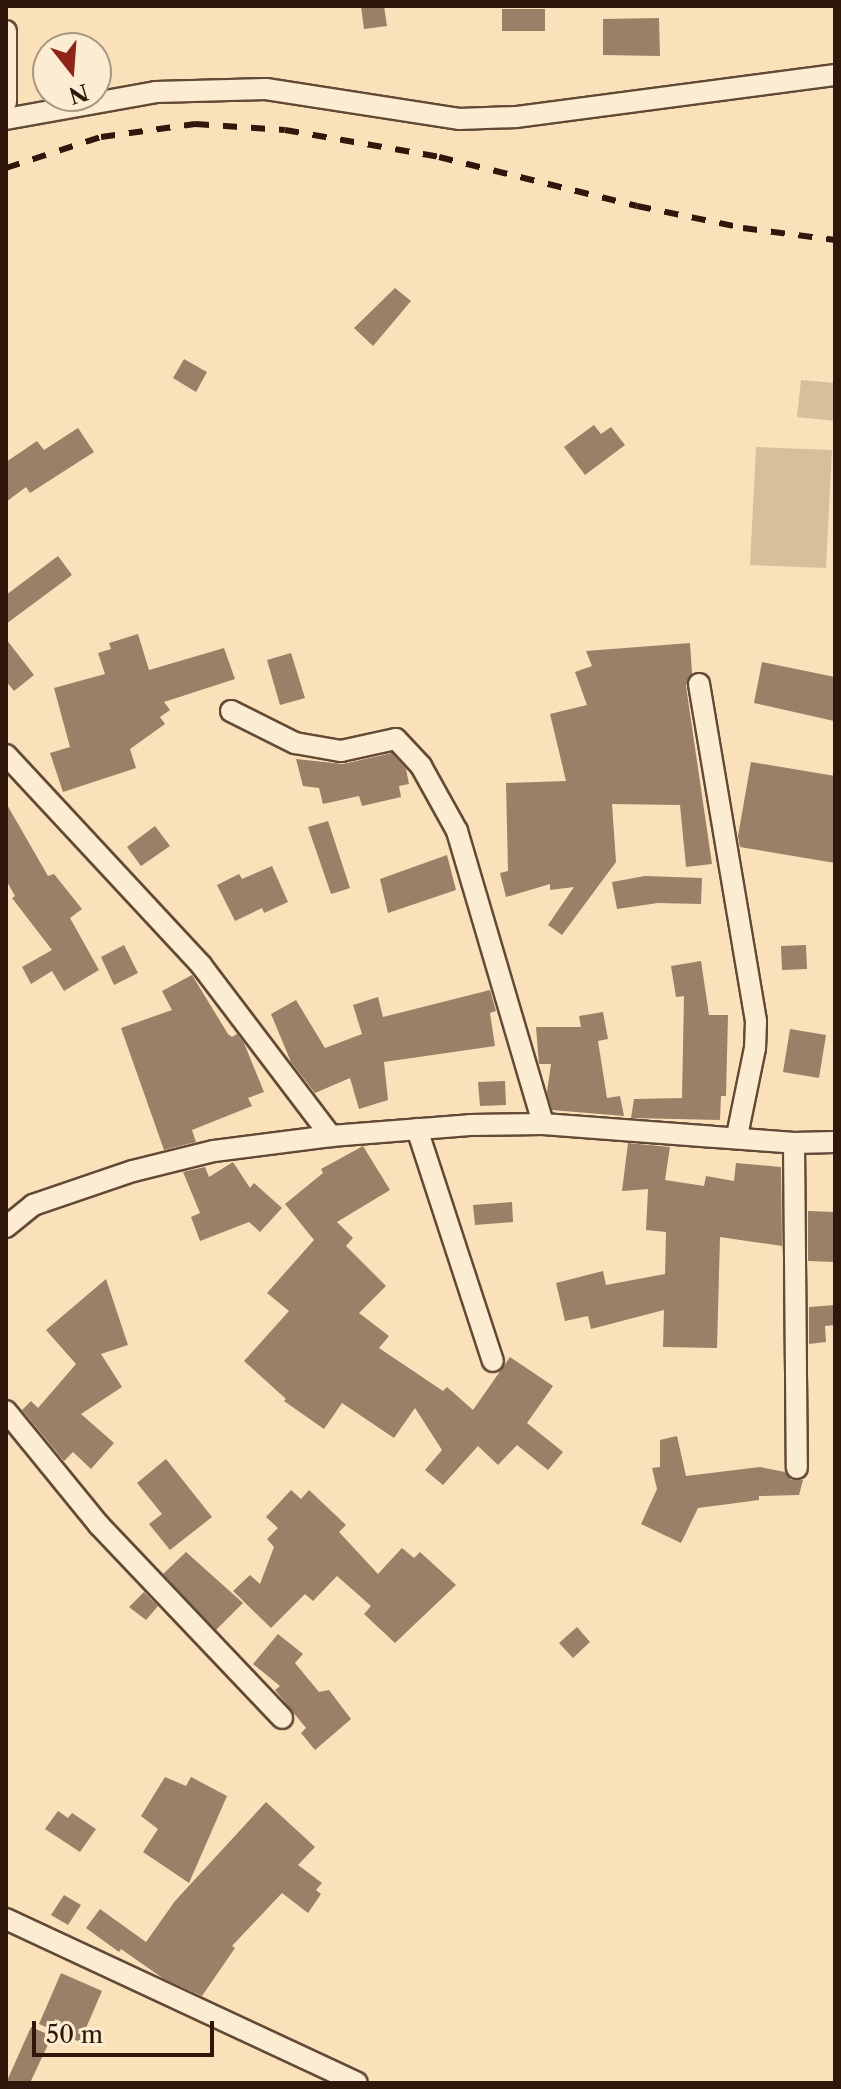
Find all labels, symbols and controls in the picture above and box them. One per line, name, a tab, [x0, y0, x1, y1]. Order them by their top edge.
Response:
north arrow	[32, 32, 112, 112]
text: N	[65, 78, 92, 109]
scale bar	[36, 2005, 218, 2055]
text: 50 m	[46, 2020, 103, 2049]

